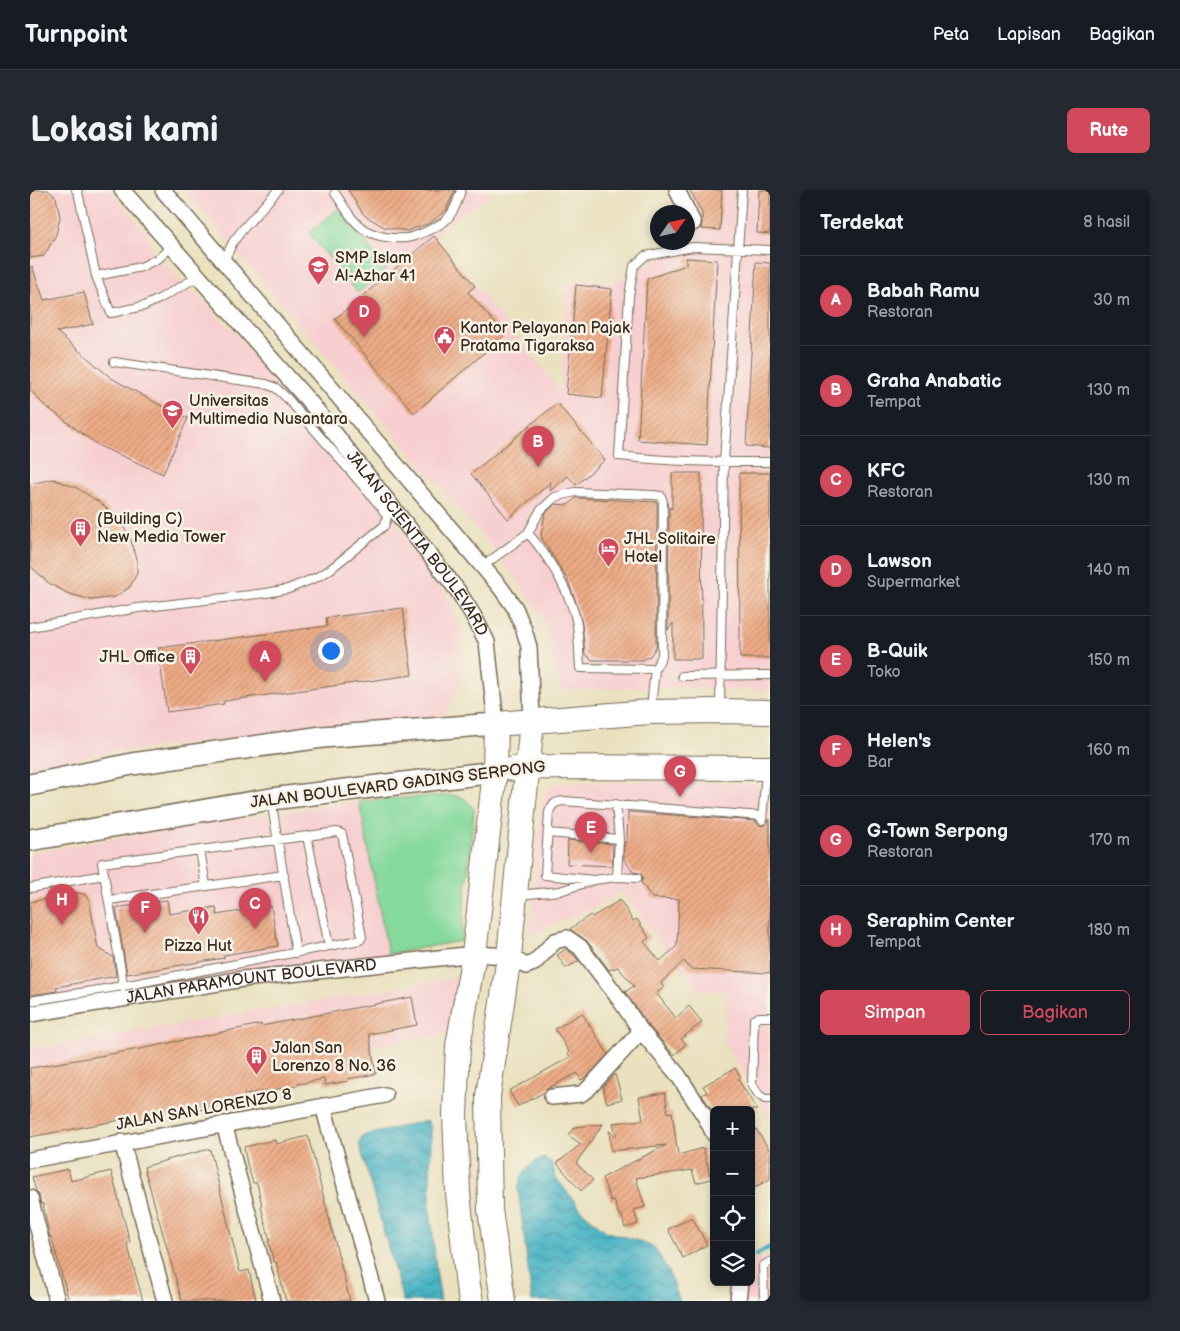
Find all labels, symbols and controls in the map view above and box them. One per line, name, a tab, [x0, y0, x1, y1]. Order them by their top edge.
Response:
text: Turnpoint	[25, 20, 128, 49]
text: Peta	[933, 24, 969, 45]
text: Lapisan	[997, 24, 1061, 45]
text: Bagikan	[1089, 24, 1155, 45]
button: Rute	[1067, 108, 1150, 153]
text: Lokasi kami	[30, 109, 219, 152]
north arrow	[650, 205, 695, 250]
text: Terdekat	[820, 210, 904, 235]
text: 8 hasil	[1083, 213, 1130, 232]
place label: SMP Islam Al-Azhar 41	[335, 249, 415, 286]
school or university icon: SMP Islam Al-Azhar 41	[307, 255, 331, 286]
text: Babah Ramu	[867, 280, 980, 303]
text: A	[831, 291, 841, 310]
text: 30 m	[1093, 291, 1130, 310]
pin: D	[348, 296, 380, 337]
text: Restoran	[867, 303, 933, 322]
place label: Kantor Pelayanan Pajak Pratama Tigaraksa	[460, 319, 630, 356]
public building icon: Kantor Pelayanan Pajak Pratama Tigaraksa	[432, 325, 456, 356]
text: Graha Anabatic	[867, 370, 1002, 393]
text: B	[830, 381, 842, 400]
text: 130 m	[1087, 381, 1130, 400]
place label: Universitas Multimedia Nusantara	[189, 392, 348, 429]
text: Tempat	[867, 393, 921, 412]
school or university icon: Universitas Multimedia Nusantara	[161, 398, 185, 429]
pin: B	[522, 426, 554, 467]
street label: JALAN SCIENTIA BOULEVARD	[342, 447, 492, 639]
text: KFC	[867, 460, 905, 483]
text: C	[830, 471, 842, 490]
text: 130 m	[1087, 471, 1130, 490]
text: Restoran	[867, 483, 933, 502]
place label: (Building C) New Media Tower	[97, 510, 226, 547]
building icon: (Building C) New Media Tower	[69, 516, 93, 547]
place label: JHL Solitaire Hotel	[624, 530, 716, 567]
hotel icon: JHL Solitaire Hotel	[596, 536, 620, 567]
text: Lawson	[867, 550, 932, 573]
text: D	[830, 561, 842, 580]
text: 140 m	[1087, 561, 1130, 580]
text: Supermarket	[867, 573, 960, 592]
your location	[318, 638, 344, 664]
text: B-Quik	[867, 640, 928, 663]
pin: A	[249, 641, 281, 682]
building icon: JHL Office	[179, 645, 203, 676]
place label: JHL Office	[100, 648, 175, 667]
text: E	[831, 651, 841, 670]
text: 150 m	[1088, 651, 1130, 670]
text: Toko	[867, 663, 901, 682]
text: Helen's	[867, 730, 931, 753]
text: F	[831, 741, 841, 760]
text: 160 m	[1087, 741, 1130, 760]
text: Bar	[867, 753, 893, 772]
pin: G	[664, 756, 696, 797]
street label: JALAN BOULEVARD GADING SERPONG	[249, 757, 547, 813]
pin: E	[575, 812, 607, 853]
text: G-Town Serpong	[867, 820, 1008, 843]
text: G	[830, 831, 842, 850]
text: 170 m	[1089, 831, 1130, 850]
text: Restoran	[867, 843, 933, 862]
pin: H	[46, 884, 78, 925]
pin: C	[239, 888, 271, 929]
pin: F	[129, 892, 161, 933]
restaurant icon: Pizza Hut	[186, 905, 210, 936]
text: Seraphim Center	[867, 910, 1014, 933]
text: H	[830, 921, 842, 940]
text: 180 m	[1088, 921, 1130, 940]
text: Tempat	[867, 933, 921, 952]
place label: Pizza Hut	[164, 937, 232, 956]
street label: JALAN PARAMOUNT BOULEVARD	[125, 955, 378, 1008]
button: Simpan	[820, 990, 970, 1035]
button: Bagikan	[980, 990, 1130, 1035]
place label: Jalan San Lorenzo 8 No. 36	[272, 1039, 396, 1076]
building icon: Jalan San Lorenzo 8 No. 36	[244, 1045, 268, 1076]
street label: JALAN SAN LORENZO 8	[115, 1085, 293, 1135]
map controls	[710, 1106, 755, 1286]
button: +	[710, 1106, 755, 1151]
button: −	[710, 1151, 755, 1196]
button: locate	[710, 1196, 755, 1241]
button: layers	[710, 1241, 755, 1286]

